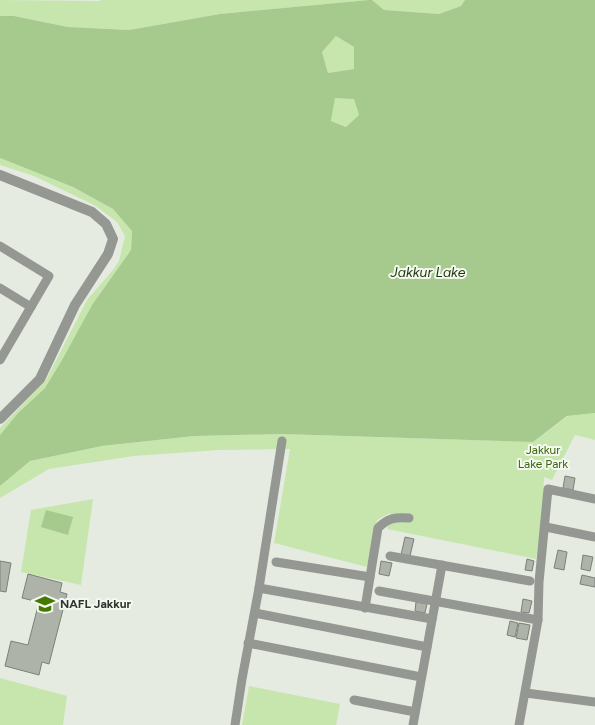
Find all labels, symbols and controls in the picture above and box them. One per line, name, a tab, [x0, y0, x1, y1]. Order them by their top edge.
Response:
water label: Jakkur Lake	[390, 264, 466, 281]
park label: Jakkur Lake Park	[518, 443, 568, 471]
school or university icon: NAFL Jakkur	[34, 593, 56, 615]
place label: NAFL Jakkur	[60, 597, 132, 611]

